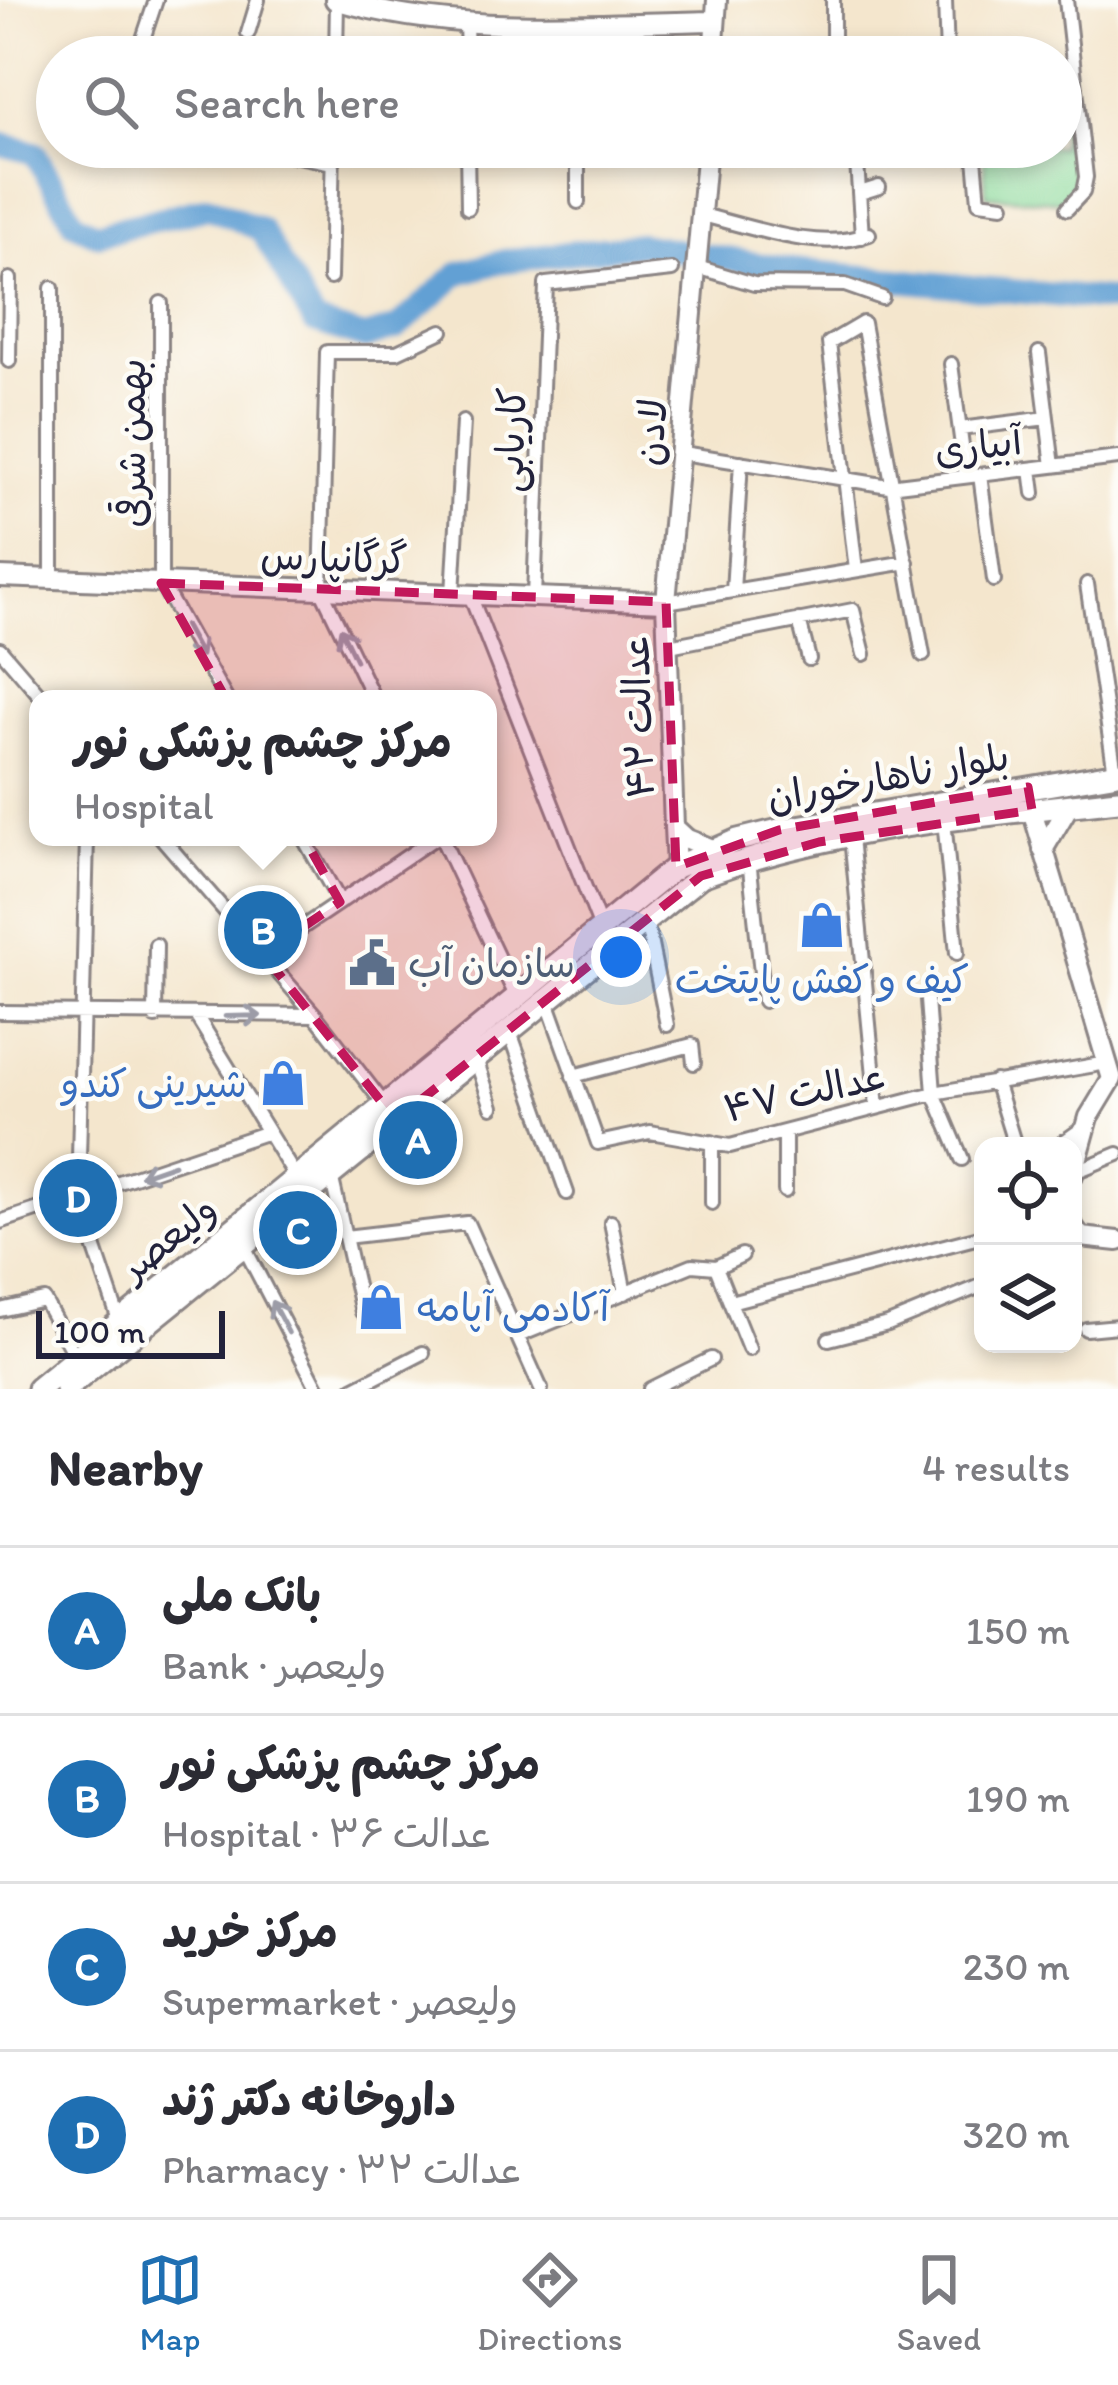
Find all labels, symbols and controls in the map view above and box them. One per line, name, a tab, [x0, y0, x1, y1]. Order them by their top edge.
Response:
search box	[36, 36, 1082, 168]
icon: search	[78, 69, 144, 135]
text: Search here	[174, 75, 400, 129]
street label: بهمن شرقی	[108, 358, 155, 528]
street label: کاریابی	[485, 387, 538, 494]
street label: لادن	[624, 396, 677, 468]
street label: آبیاری	[932, 417, 1026, 474]
street label: گرگانپارس	[260, 531, 408, 585]
one-way arrow	[182, 623, 206, 658]
one-way arrow	[335, 627, 358, 662]
street label: عدالت ۴۲	[611, 633, 664, 799]
popup	[29, 690, 497, 846]
text: مرکز چشم پزشکی نور	[74, 714, 452, 768]
street label: بلوار ناهارخوران	[763, 732, 1013, 823]
text: Hospital	[74, 782, 213, 829]
pin: B	[224, 885, 302, 975]
shop icon: کیف و کفش پایتخت	[797, 900, 847, 950]
your location	[591, 927, 651, 987]
public building icon: سازمان آب	[347, 938, 397, 988]
place label: سازمان آب	[408, 940, 575, 987]
place label: کیف و کفش پایتخت	[675, 956, 969, 1004]
one-way arrow	[223, 1005, 262, 1027]
street label: عدالت ۴۷	[719, 1051, 891, 1132]
shop icon: شیرینی کندو	[258, 1058, 308, 1108]
place label: شیرینی کندو	[59, 1060, 247, 1109]
pin: A	[379, 1095, 457, 1185]
map controls	[974, 1137, 1082, 1353]
button: locate	[974, 1137, 1082, 1245]
pin: D	[39, 1153, 117, 1243]
one-way arrow	[140, 1161, 177, 1182]
street label: ولیعصر	[108, 1185, 226, 1292]
pin: C	[259, 1185, 337, 1275]
button: layers	[974, 1245, 1082, 1353]
shop icon: آکادمی آپامه	[356, 1282, 406, 1332]
place label: آکادمی آپامه	[417, 1284, 611, 1333]
one-way arrow	[268, 1300, 291, 1335]
scale bar	[36, 1305, 225, 1358]
text: 100 m	[54, 1312, 145, 1351]
text: Nearby	[48, 1437, 203, 1498]
text: 4 results	[922, 1444, 1070, 1491]
text: بانک ملی	[162, 1568, 321, 1622]
text: A	[75, 1607, 99, 1654]
text: 150 m	[966, 1607, 1070, 1654]
text: Bank · ولیعصر	[162, 1642, 386, 1689]
text: مرکز چشم پزشکی نور	[162, 1736, 540, 1790]
text: B	[74, 1775, 100, 1822]
text: 190 m	[966, 1775, 1070, 1822]
text: Hospital · عدالت ۳۶	[162, 1810, 493, 1857]
text: مرکز خرید	[162, 1904, 338, 1958]
text: C	[74, 1943, 100, 1990]
text: 230 m	[963, 1943, 1070, 1990]
text: Supermarket · ولیعصر	[162, 1978, 518, 2025]
text: داروخانه دکتر ژند	[162, 2072, 456, 2126]
text: D	[74, 2111, 100, 2158]
text: 320 m	[963, 2111, 1070, 2158]
text: Pharmacy · عدالت ۳۲	[162, 2146, 523, 2193]
tab: Map	[137, 2247, 203, 2358]
tab: Directions	[477, 2247, 622, 2358]
tab: Saved	[897, 2247, 981, 2358]

